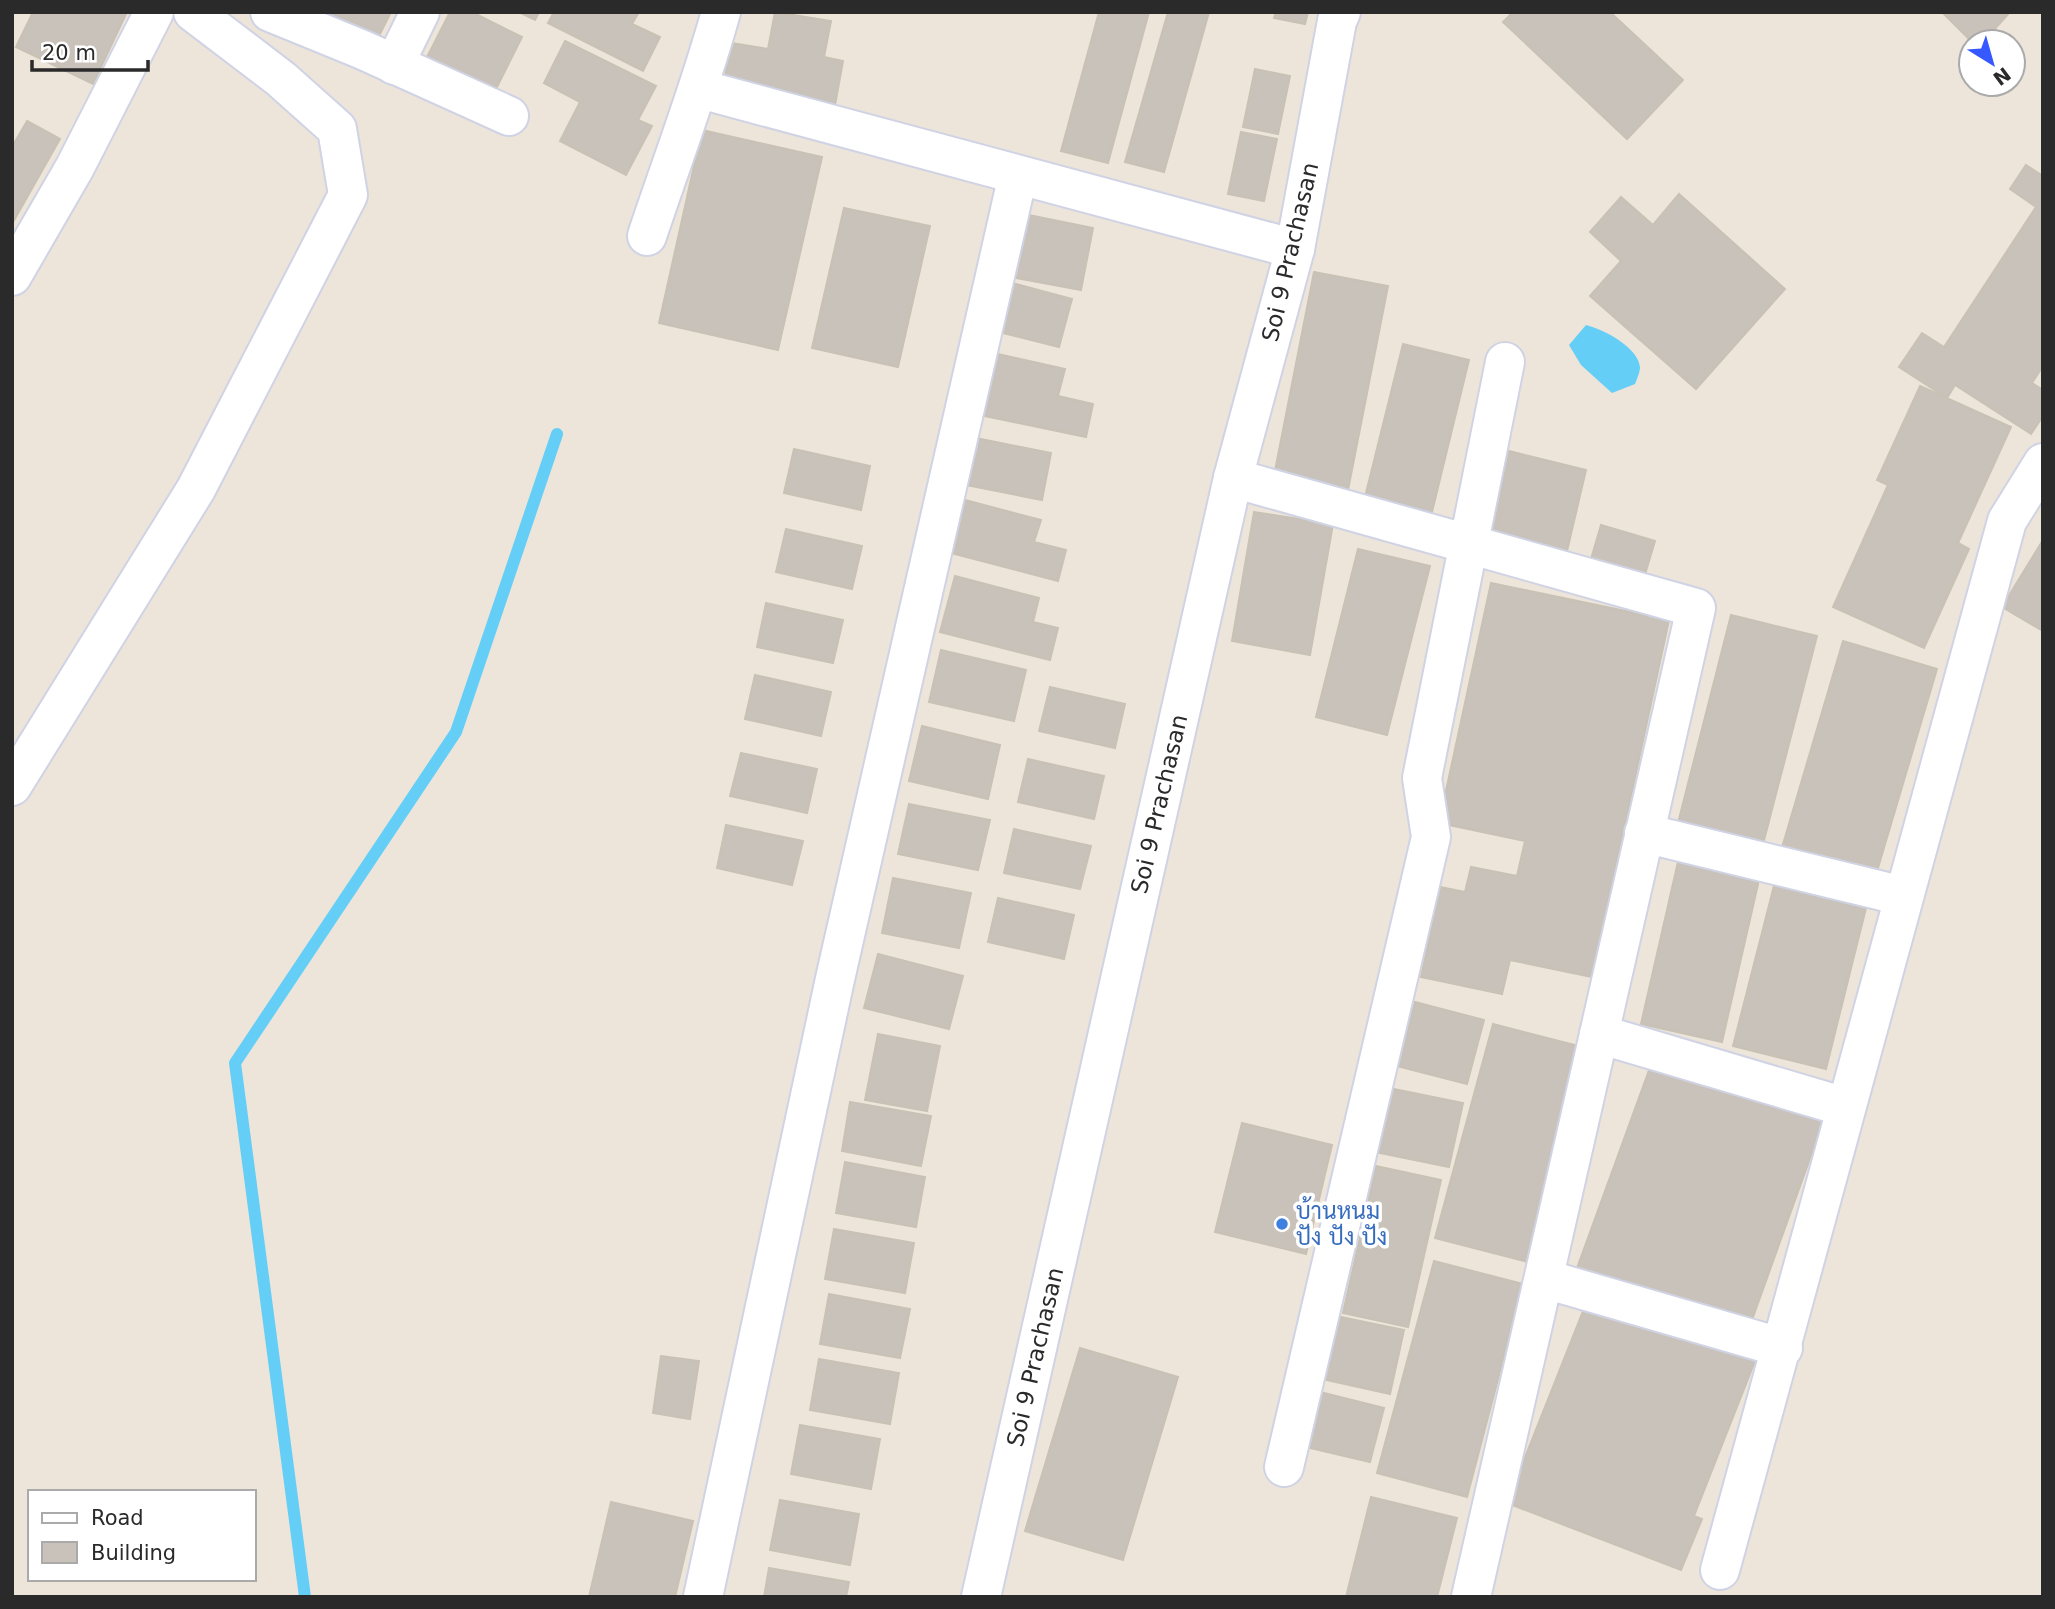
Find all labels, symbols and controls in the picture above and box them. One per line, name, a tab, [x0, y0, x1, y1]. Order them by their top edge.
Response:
scale bar	[32, 28, 147, 72]
north arrow	[1957, 28, 2027, 98]
text: 20 m	[42, 41, 96, 65]
text: N	[1989, 63, 2015, 90]
street label: Soi 9 Prachasan	[1257, 160, 1323, 344]
street label: Soi 9 Prachasan	[1126, 712, 1192, 896]
place label: บ้านหนม ปัง ปัง ปัง	[1296, 1196, 1387, 1250]
marker: บ้านหนม ปัง ปัง ปัง	[1274, 1216, 1290, 1232]
street label: Soi 9 Prachasan	[1002, 1265, 1068, 1449]
legend	[28, 1490, 256, 1581]
text: Road	[91, 1506, 144, 1530]
text: Building	[91, 1541, 176, 1565]

